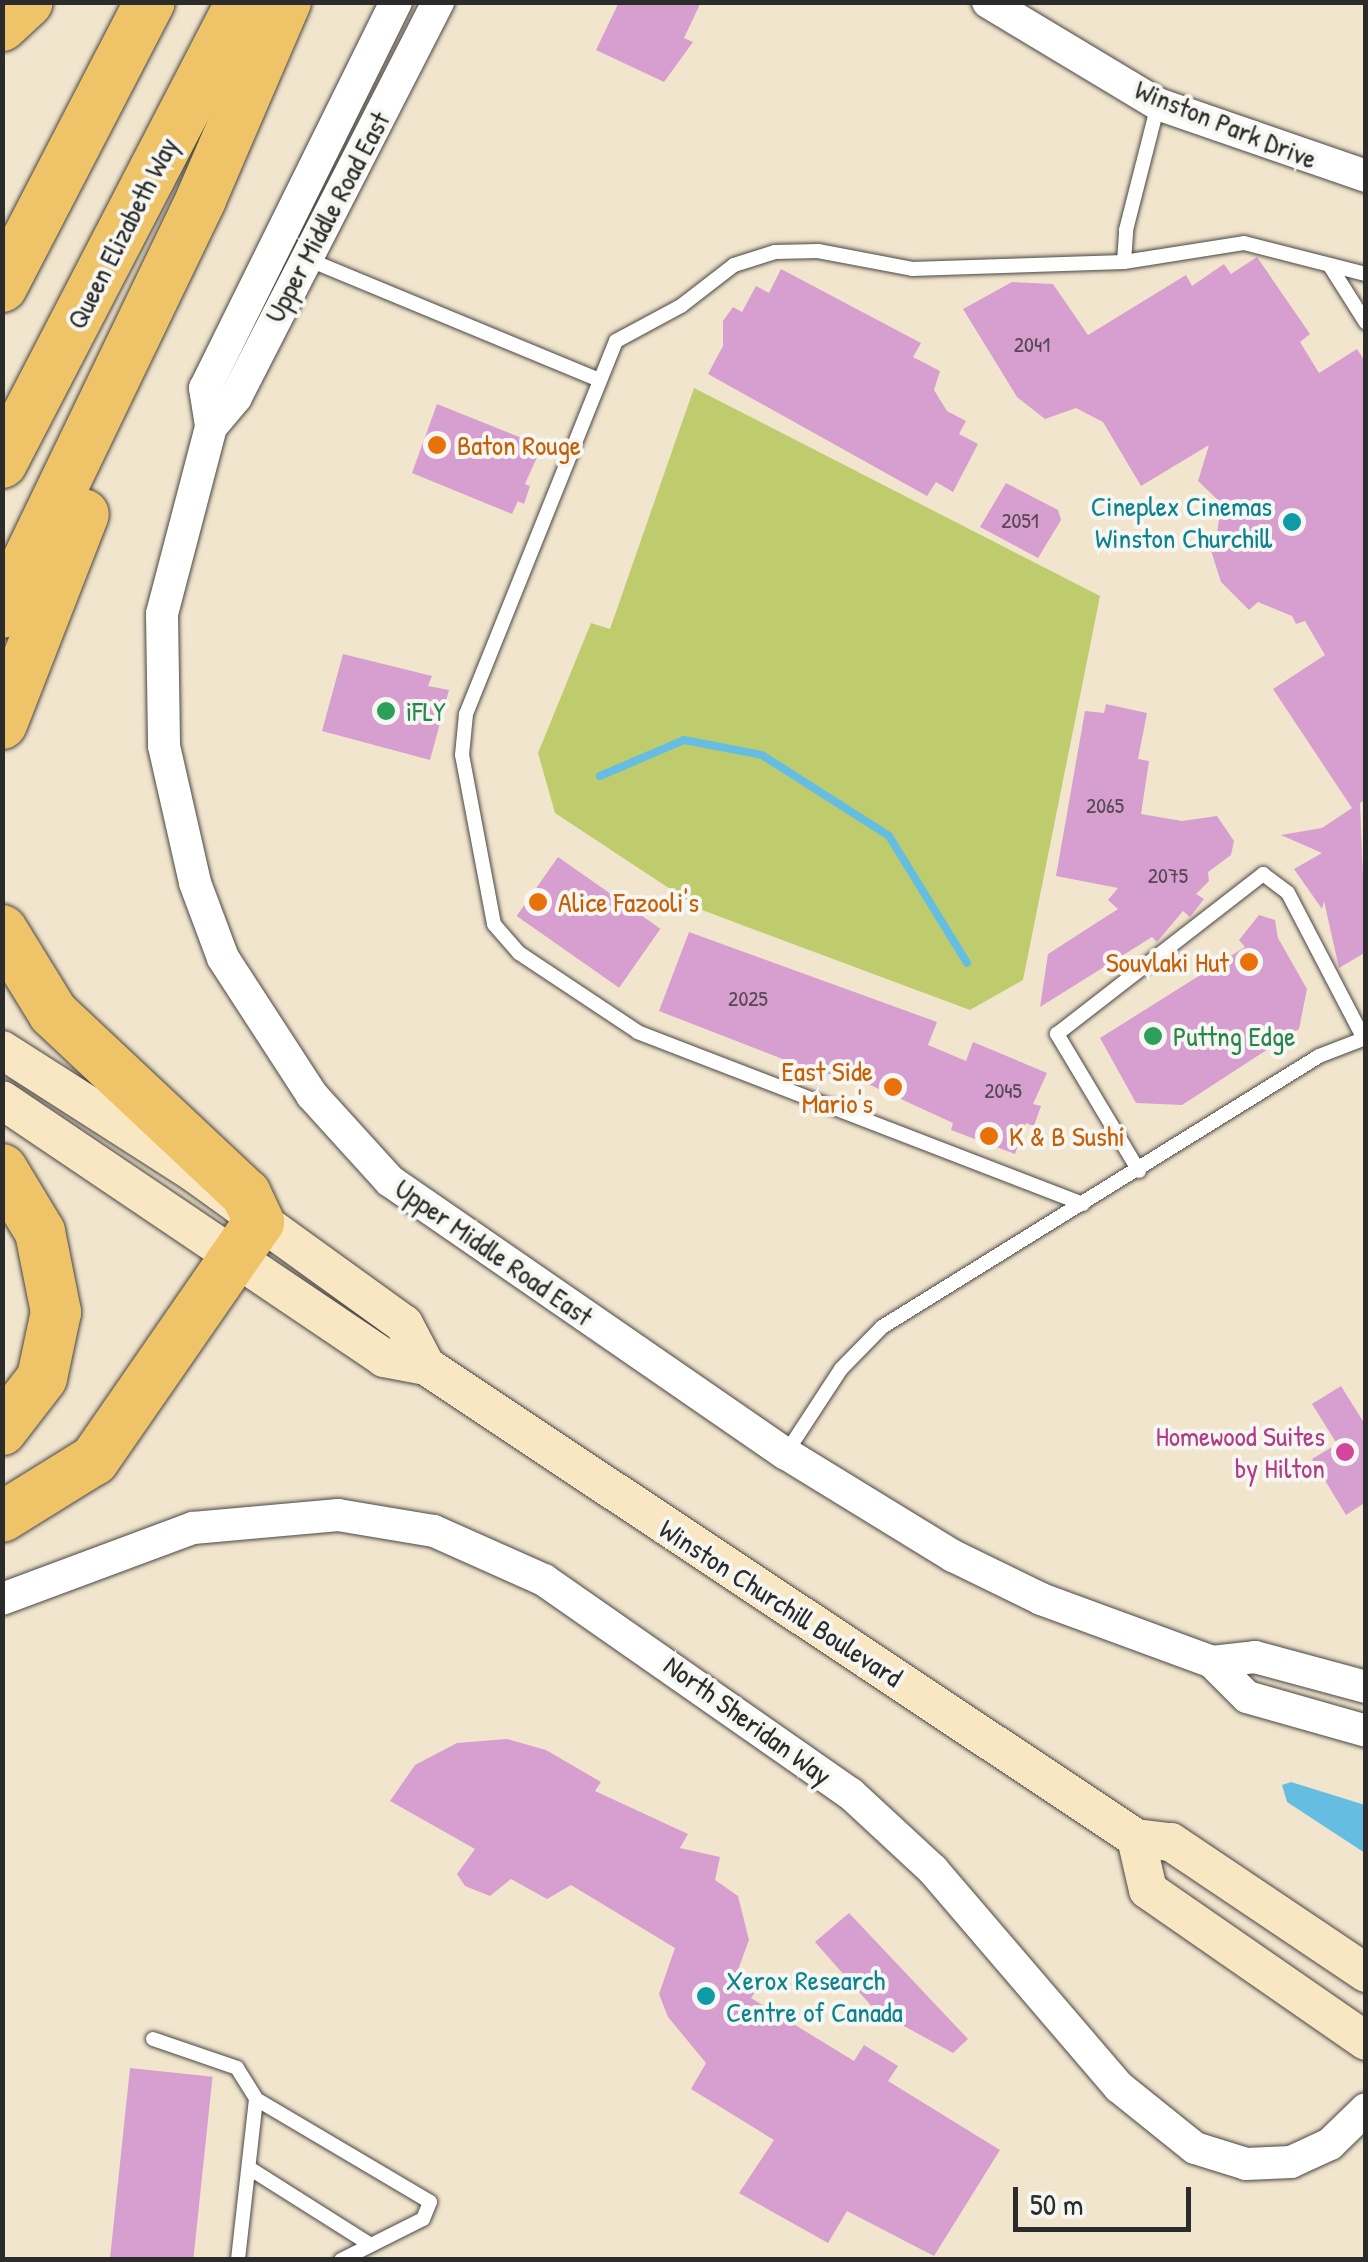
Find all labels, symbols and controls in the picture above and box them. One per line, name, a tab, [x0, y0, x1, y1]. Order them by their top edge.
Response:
street label: Winston Park Drive	[1130, 72, 1322, 176]
street label: Upper Middle Road East	[257, 106, 397, 328]
street label: Queen Elizabeth Way	[59, 132, 185, 334]
house number: 2041	[1014, 332, 1050, 358]
place label: Baton Rouge	[457, 428, 581, 462]
marker: Baton Rouge	[426, 434, 448, 456]
place label: Cineplex Cinemas Winston Churchill	[1091, 489, 1272, 555]
house number: 2051	[1001, 508, 1039, 534]
marker: Cineplex Cinemas Winston Churchill	[1281, 511, 1303, 533]
place label: iFLY	[406, 694, 446, 728]
marker: iFLY	[375, 700, 397, 722]
house number: 2065	[1086, 793, 1124, 819]
house number: 2075	[1148, 863, 1188, 889]
place label: Alice Fazooli's	[558, 885, 699, 919]
marker: Alice Fazooli's	[527, 891, 549, 913]
place label: Souvlaki Hut	[1106, 945, 1229, 979]
marker: Souvlaki Hut	[1238, 951, 1260, 973]
house number: 2025	[728, 986, 768, 1012]
place label: Puttng Edge	[1173, 1019, 1295, 1053]
marker: Puttng Edge	[1142, 1025, 1164, 1047]
place label: East Side Mario's	[782, 1054, 873, 1120]
marker: East Side Mario's	[882, 1076, 904, 1098]
house number: 2045	[984, 1078, 1022, 1104]
place label: K & B Sushi	[1009, 1119, 1125, 1153]
marker: K & B Sushi	[978, 1125, 1000, 1147]
street label: Upper Middle Road East	[389, 1171, 599, 1333]
place label: Homewood Suites by Hilton	[1156, 1419, 1325, 1485]
marker: Homewood Suites by Hilton	[1334, 1441, 1356, 1463]
street label: Winston Churchill Boulevard	[653, 1512, 909, 1694]
street label: North Sheridan Way	[658, 1648, 838, 1792]
place label: Xerox Research Centre of Canada	[726, 1963, 903, 2029]
marker: Xerox Research Centre of Canada	[695, 1985, 717, 2007]
scale bar	[1018, 2167, 1196, 2229]
text: 50 m	[1030, 2184, 1083, 2224]

